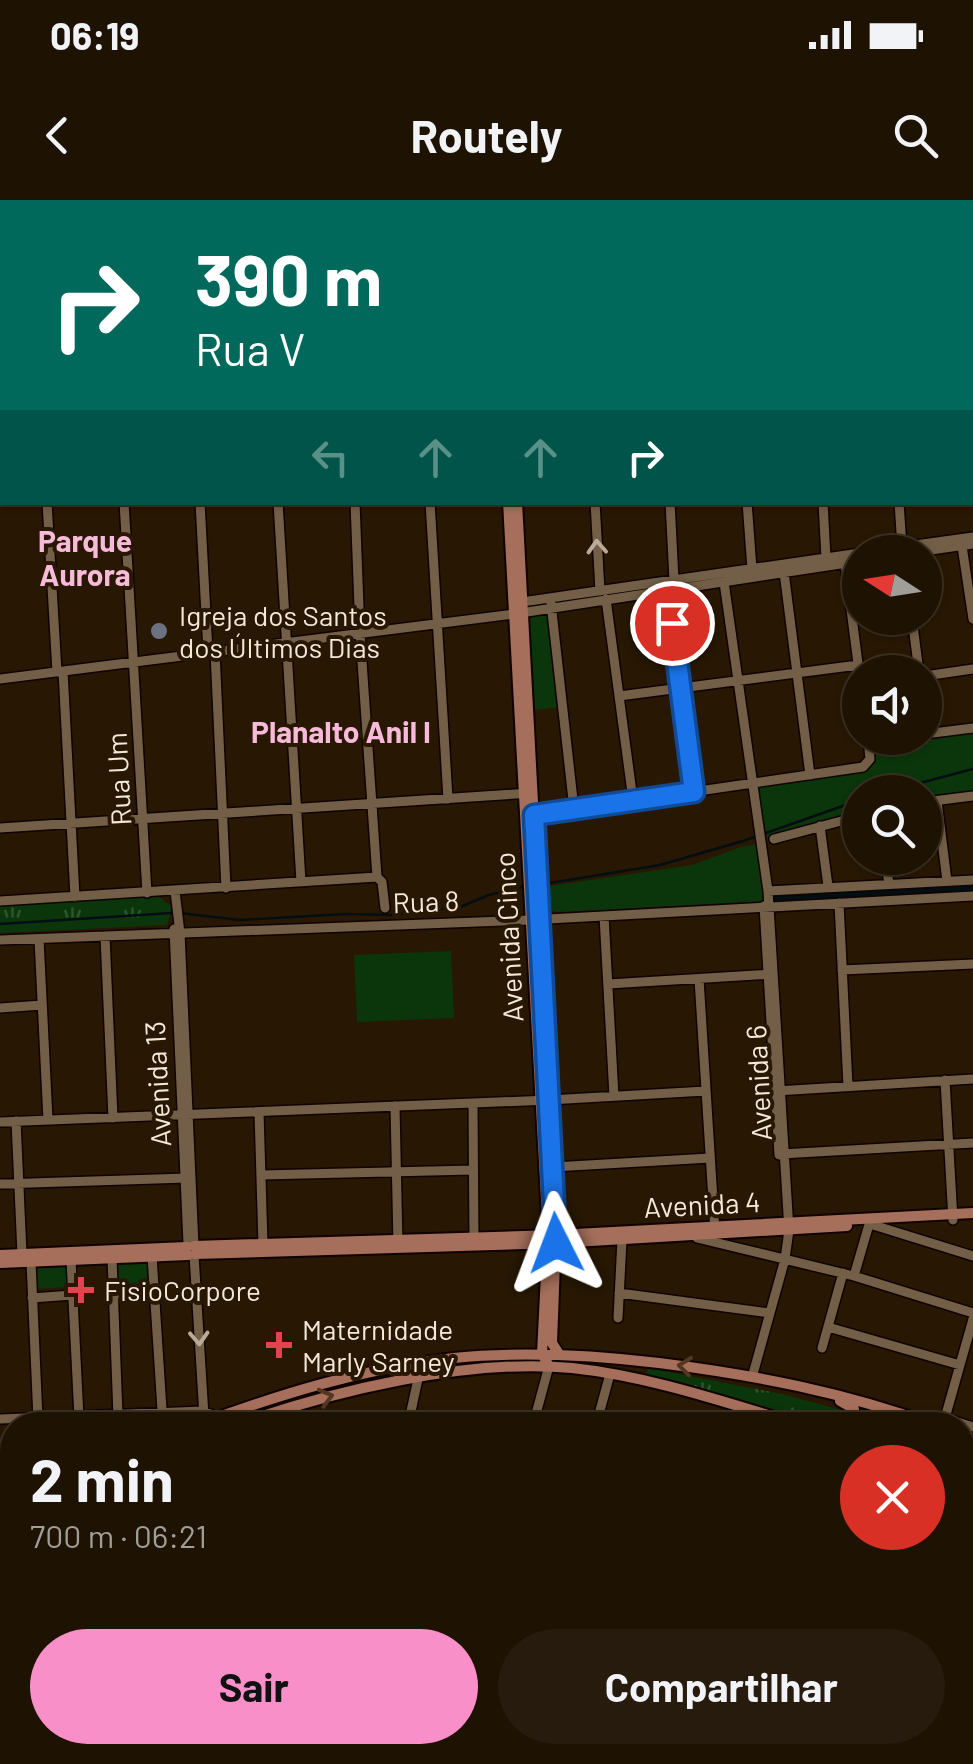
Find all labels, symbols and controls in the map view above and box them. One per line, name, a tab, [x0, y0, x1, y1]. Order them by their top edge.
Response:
text: 06:19	[50, 12, 140, 58]
icon: back	[30, 108, 85, 163]
text: Routely	[411, 108, 562, 162]
icon: search	[888, 108, 943, 163]
text: 390 m	[195, 236, 382, 320]
icon: right	[30, 240, 160, 370]
text: Rua V	[195, 321, 305, 375]
icon: left	[303, 430, 358, 485]
icon: ahead	[408, 430, 463, 485]
icon: ahead	[513, 430, 568, 485]
icon: right	[618, 430, 673, 485]
district label: Parque Aurora	[38, 522, 132, 592]
north arrow	[842, 535, 942, 635]
map controls	[842, 535, 942, 875]
one-way arrow	[587, 538, 608, 554]
pin	[630, 581, 715, 666]
icon: arrive	[645, 596, 700, 651]
place label: Igreja dos Santos dos Últimos Dias	[179, 598, 387, 664]
marker: Igreja dos Santos dos Últimos Dias	[148, 620, 170, 642]
button: sound	[842, 655, 942, 755]
district label: Planalto Anil I	[251, 713, 431, 749]
street label: Rua Um	[99, 731, 137, 827]
button: search	[842, 775, 942, 875]
street label: Avenida Cinco	[487, 851, 529, 1023]
street label: Rua 8	[392, 883, 460, 919]
street label: Avenida 13	[137, 1020, 177, 1148]
street label: Avenida 6	[738, 1024, 778, 1142]
street label: Avenida 4	[643, 1184, 761, 1224]
position arrow	[504, 1191, 608, 1295]
place label: FisioCorpore	[104, 1273, 261, 1307]
marker: FisioCorpore	[68, 1277, 94, 1303]
place label: Maternidade Marly Sarney	[302, 1312, 455, 1378]
one-way arrow	[188, 1331, 209, 1347]
marker: Maternidade Marly Sarney	[266, 1332, 292, 1358]
one-way arrow	[676, 1356, 692, 1377]
one-way arrow	[317, 1388, 334, 1409]
text: 2 min	[30, 1442, 174, 1514]
button: close	[840, 1445, 945, 1550]
text: 700 m · 06:21	[30, 1516, 207, 1554]
button: Sair	[30, 1629, 478, 1744]
button: Compartilhar	[498, 1629, 945, 1744]

